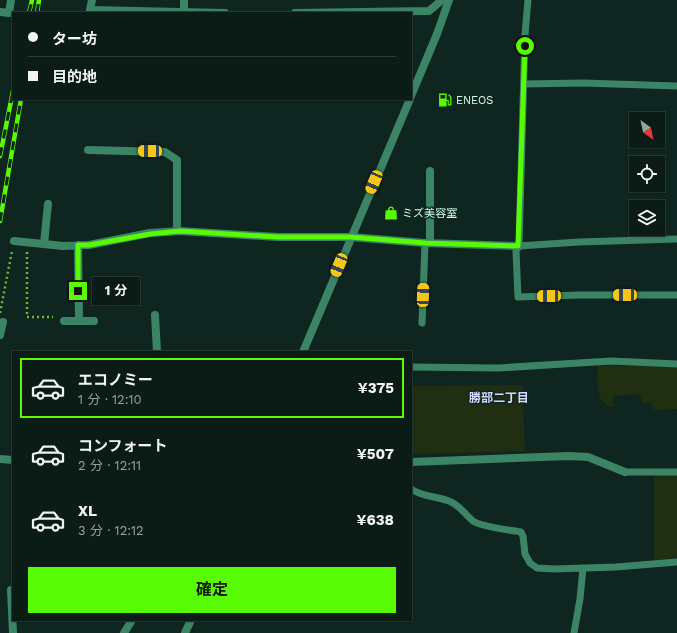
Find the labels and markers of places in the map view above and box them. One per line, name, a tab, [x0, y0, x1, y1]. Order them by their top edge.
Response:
fuel station icon: ENEOS	[437, 92, 453, 108]
place label: ENEOS	[456, 94, 493, 107]
shop icon: ミズ美容室	[383, 205, 399, 221]
place label: ミズ美容室	[402, 207, 457, 220]

